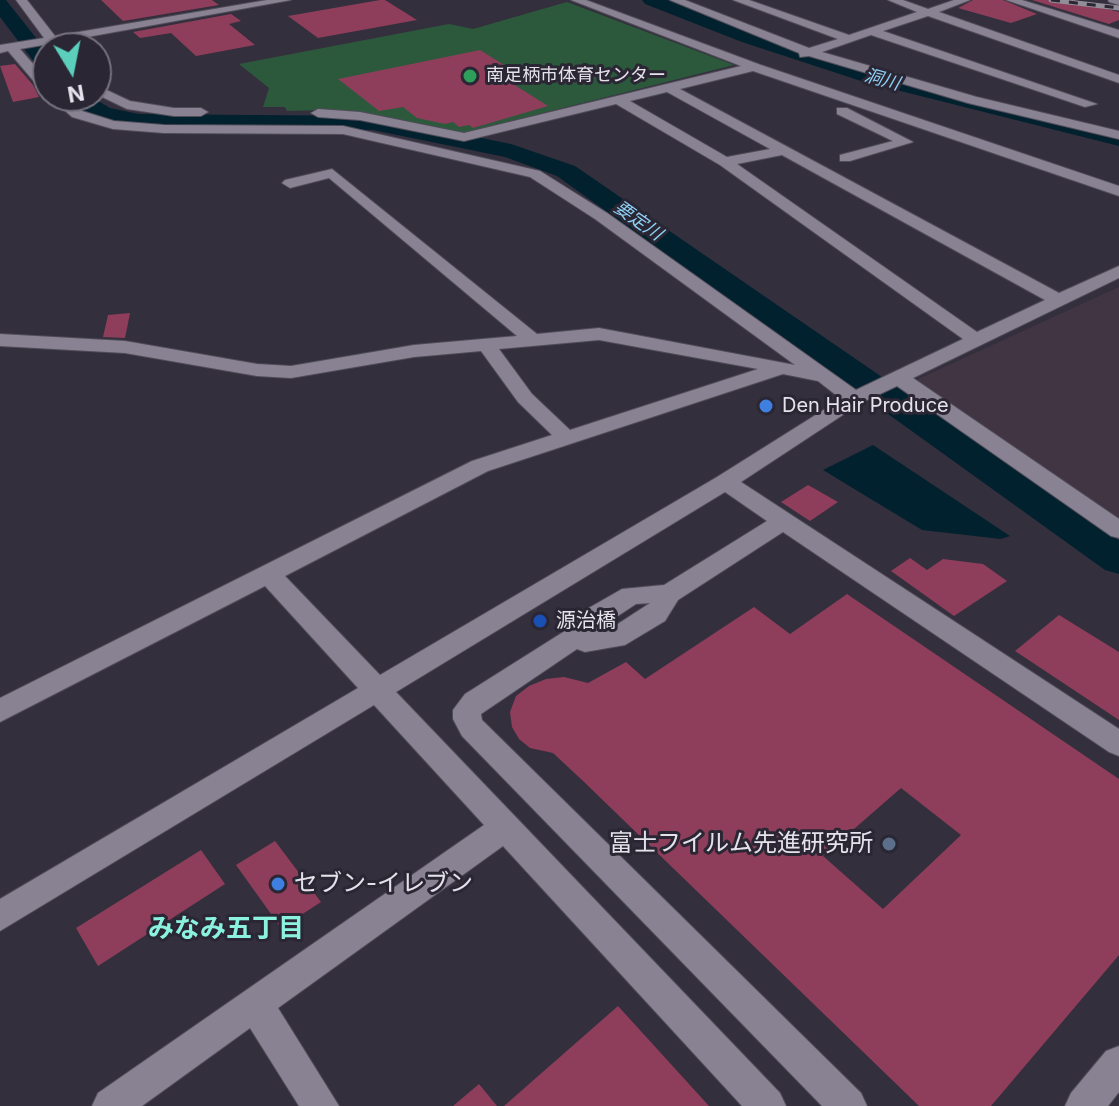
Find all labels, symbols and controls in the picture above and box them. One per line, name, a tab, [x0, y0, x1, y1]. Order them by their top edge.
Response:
north arrow	[32, 32, 112, 112]
place label: 南足柄市体育センター	[486, 65, 666, 87]
water label: 洞川	[862, 65, 902, 95]
marker: 南足柄市体育センター	[461, 67, 479, 85]
text: N	[65, 79, 86, 108]
water label: 要定川	[610, 197, 666, 245]
place label: Den Hair Produce	[782, 394, 949, 418]
marker: Den Hair Produce	[757, 397, 775, 415]
place label: 源治橋	[556, 609, 616, 633]
marker: 源治橋	[531, 612, 549, 630]
place label: 富士フイルム先進研究所	[609, 830, 873, 858]
marker: 富士フイルム先進研究所	[880, 835, 898, 853]
place label: セブン-イレブン	[294, 870, 473, 898]
marker: セブン-イレブン	[269, 875, 287, 893]
district label: みなみ五丁目	[148, 913, 304, 945]

